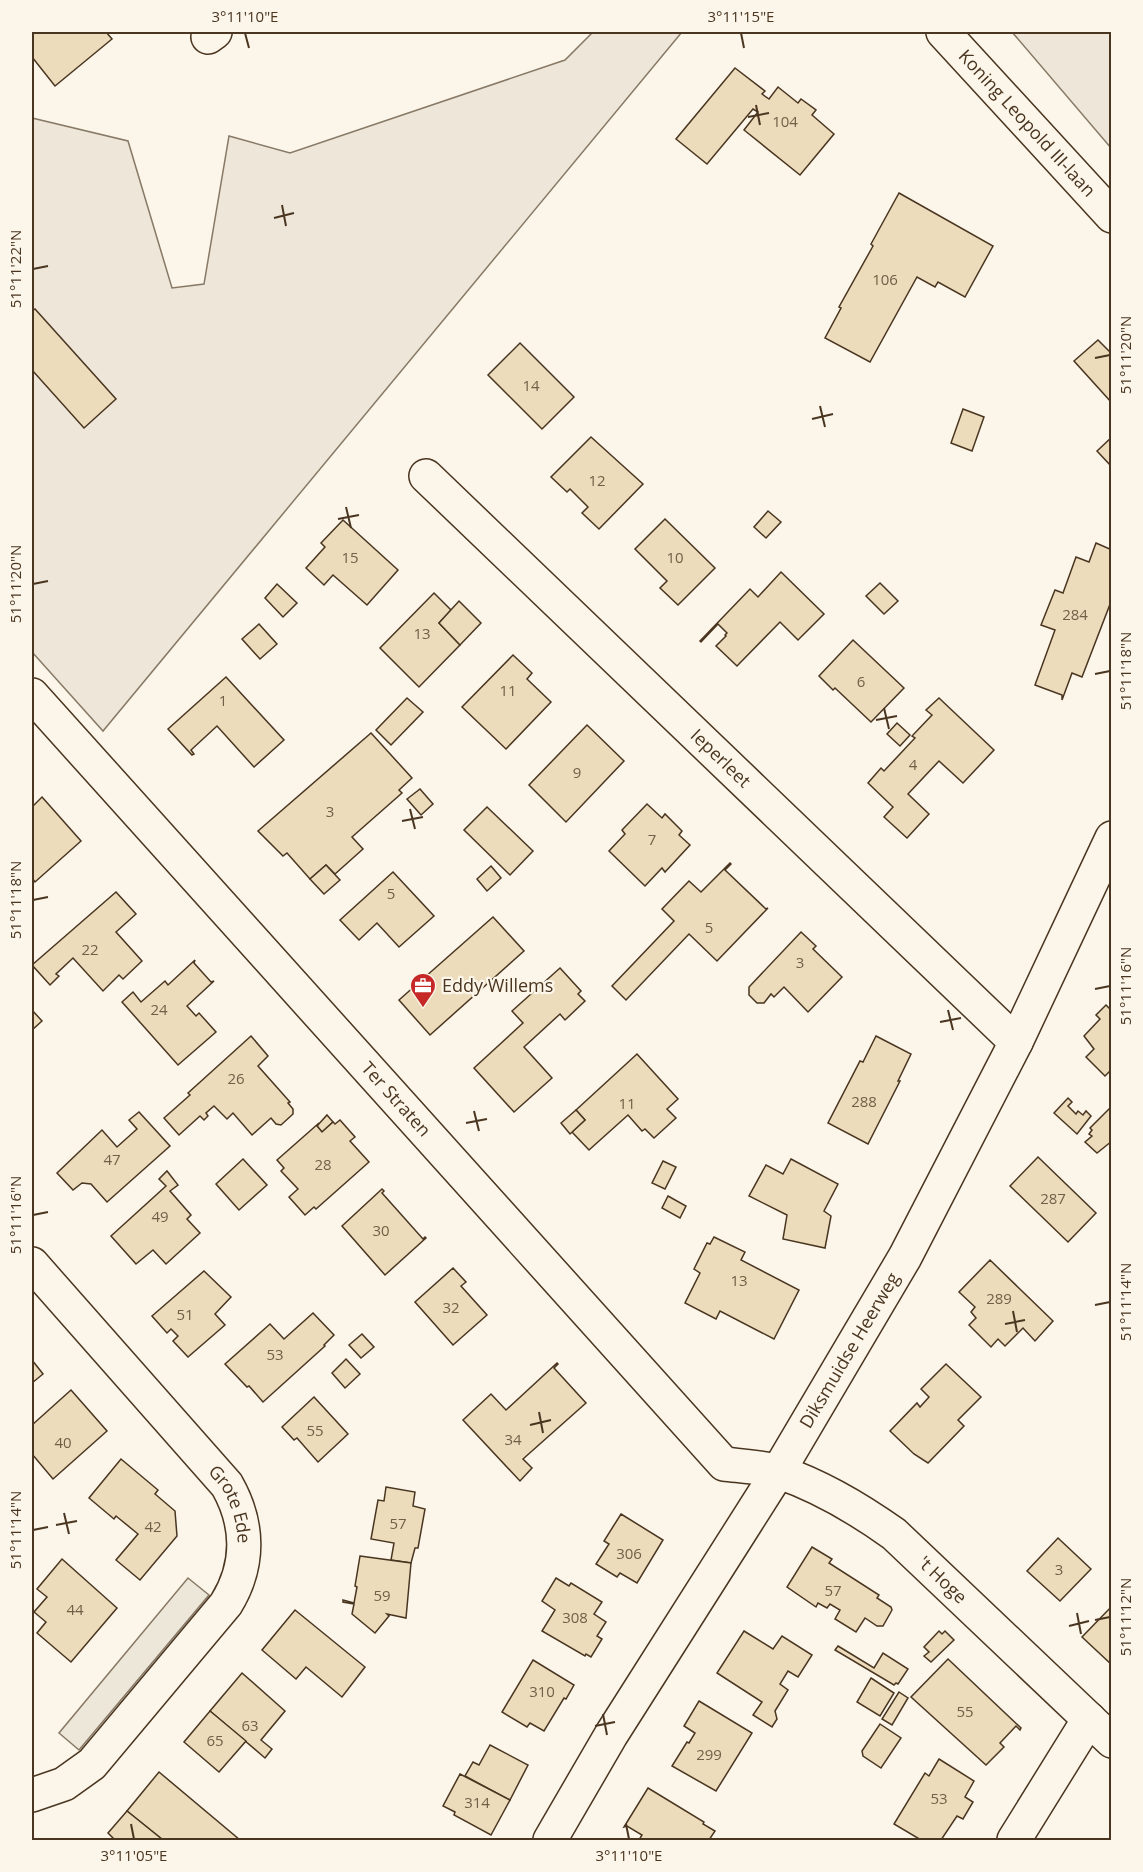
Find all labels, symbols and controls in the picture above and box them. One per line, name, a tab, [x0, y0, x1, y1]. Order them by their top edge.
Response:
text: 3°11'10"E	[212, 6, 278, 26]
text: 3°11'15"E	[708, 6, 774, 26]
street label: Koning Leopold III-laan	[954, 44, 1101, 201]
house number: 104	[772, 111, 798, 131]
text: 51°11'22"N	[5, 230, 25, 308]
house number: 106	[872, 269, 898, 289]
text: 51°11'20"N	[1115, 316, 1135, 394]
house number: 14	[522, 375, 540, 395]
house number: 12	[588, 470, 606, 490]
text: 51°11'20"N	[5, 545, 25, 623]
house number: 15	[341, 547, 359, 567]
house number: 10	[666, 547, 684, 567]
house number: 284	[1062, 604, 1088, 624]
house number: 13	[413, 623, 431, 643]
text: 51°11'18"N	[1115, 632, 1135, 710]
house number: 6	[857, 671, 865, 691]
house number: 11	[499, 680, 517, 700]
house number: 1	[219, 690, 227, 710]
street label: Ieperleet	[686, 723, 756, 792]
house number: 4	[909, 754, 918, 774]
house number: 9	[573, 762, 581, 782]
house number: 3	[326, 801, 334, 821]
house number: 7	[648, 829, 656, 849]
text: 51°11'18"N	[5, 861, 25, 939]
house number: 5	[387, 883, 395, 903]
house number: 5	[705, 917, 713, 937]
house number: 22	[81, 939, 99, 959]
text: 51°11'16"N	[1115, 947, 1135, 1025]
house number: 3	[796, 952, 804, 972]
office icon: Eddy Willems	[408, 971, 438, 1009]
place label: Eddy Willems	[442, 973, 553, 997]
house number: 24	[150, 999, 168, 1019]
street label: Ter Straten	[356, 1056, 437, 1141]
house number: 26	[227, 1068, 245, 1088]
house number: 288	[851, 1091, 877, 1111]
house number: 11	[618, 1093, 636, 1113]
house number: 47	[103, 1149, 121, 1169]
house number: 28	[314, 1154, 332, 1174]
text: 51°11'16"N	[5, 1176, 25, 1254]
house number: 287	[1040, 1188, 1066, 1208]
house number: 49	[151, 1206, 169, 1226]
house number: 30	[372, 1220, 390, 1240]
text: 51°11'14"N	[1115, 1263, 1135, 1341]
street label: Diksmuidse Heerweg	[794, 1268, 904, 1432]
house number: 13	[730, 1270, 748, 1290]
house number: 289	[986, 1288, 1012, 1308]
house number: 32	[442, 1297, 460, 1317]
house number: 51	[176, 1304, 194, 1324]
house number: 53	[266, 1344, 284, 1364]
house number: 55	[306, 1420, 324, 1440]
house number: 34	[504, 1429, 522, 1449]
house number: 40	[54, 1432, 72, 1452]
street label: Grote Ede	[204, 1459, 257, 1544]
text: 51°11'14"N	[5, 1491, 25, 1569]
house number: 57	[389, 1513, 407, 1533]
house number: 42	[144, 1516, 162, 1536]
house number: 306	[616, 1543, 642, 1563]
street label: 't Hoge	[913, 1550, 973, 1608]
house number: 3	[1055, 1559, 1063, 1579]
text: 51°11'12"N	[1115, 1578, 1135, 1656]
house number: 57	[824, 1580, 842, 1600]
house number: 59	[373, 1585, 391, 1605]
house number: 44	[66, 1599, 84, 1619]
house number: 308	[562, 1607, 588, 1627]
house number: 310	[529, 1681, 555, 1701]
house number: 55	[956, 1701, 974, 1721]
house number: 63	[241, 1715, 259, 1735]
house number: 65	[206, 1730, 224, 1750]
house number: 299	[696, 1744, 722, 1764]
house number: 53	[930, 1788, 948, 1808]
house number: 314	[464, 1792, 490, 1812]
text: 3°11'05"E	[101, 1845, 167, 1865]
text: 3°11'10"E	[596, 1845, 662, 1865]

